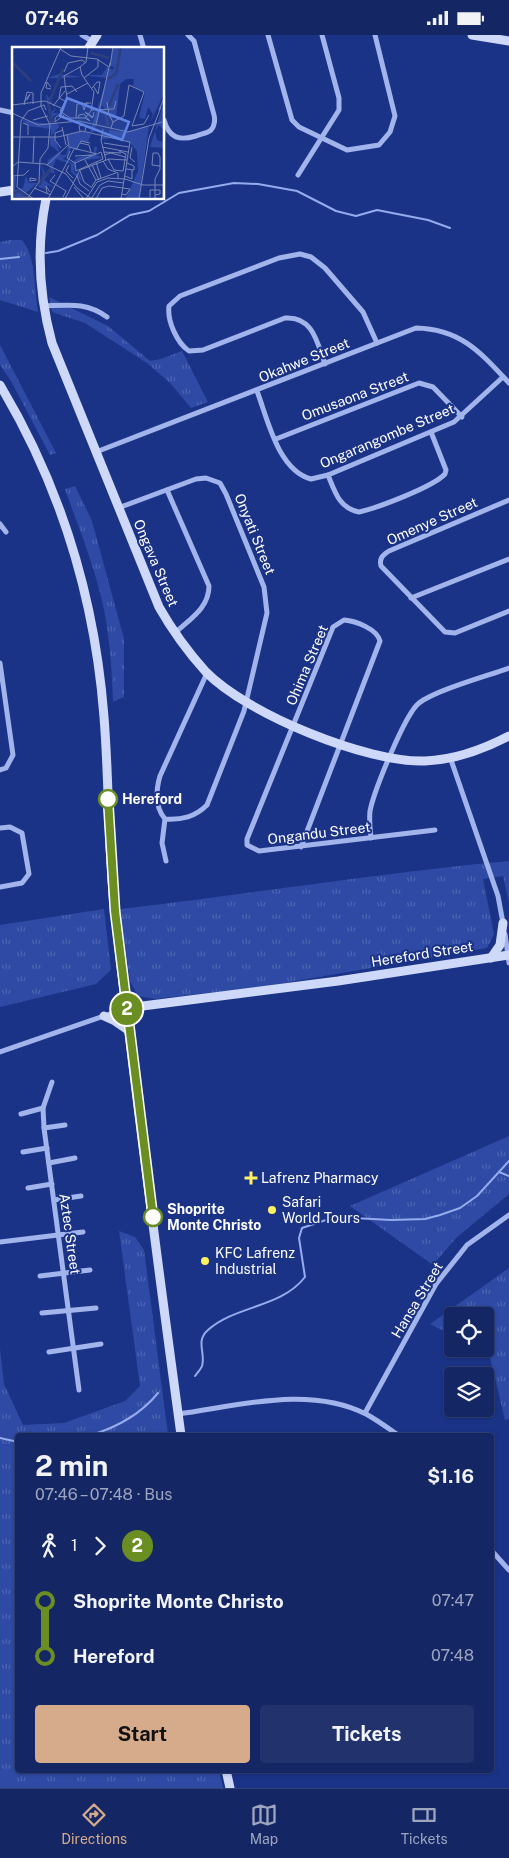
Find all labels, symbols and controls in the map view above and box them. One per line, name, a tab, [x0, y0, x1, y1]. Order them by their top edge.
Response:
text: 07:46	[25, 7, 79, 29]
inset map	[12, 47, 165, 200]
street label: Okahwe Street	[256, 335, 352, 385]
street label: Omusaona Street	[299, 368, 411, 424]
street label: Ongarangombe Street	[317, 400, 457, 472]
street label: Onyati Street	[231, 491, 279, 577]
street label: Omenye Street	[384, 494, 480, 548]
street label: Ongava Street	[130, 517, 182, 609]
street label: Ohima Street	[283, 622, 331, 708]
marker: Hereford	[98, 789, 118, 809]
place label: Hereford	[122, 791, 182, 807]
street label: Ongandu Street	[267, 819, 371, 847]
street label: Hereford Street	[370, 938, 474, 970]
line badge: 2	[111, 993, 143, 1025]
text: 2	[121, 998, 133, 1019]
place label: Lafrenz Pharmacy	[261, 1170, 379, 1186]
marker: Lafrenz Pharmacy	[245, 1172, 257, 1184]
street label: Aztec Street	[56, 1192, 84, 1276]
place label: Safari World Tours	[282, 1194, 360, 1226]
place label: Shoprite Monte Christo	[167, 1201, 261, 1233]
marker: Safari World Tours	[266, 1204, 278, 1216]
marker: Shoprite Monte Christo	[143, 1207, 163, 1227]
place label: KFC Lafrenz Industrial	[215, 1245, 295, 1277]
marker: KFC Lafrenz Industrial	[199, 1255, 211, 1267]
street label: Hansa Street	[388, 1259, 446, 1341]
map controls	[444, 1307, 494, 1417]
button: locate	[444, 1307, 494, 1357]
button: layers	[444, 1367, 494, 1417]
text: 2 min	[35, 1449, 108, 1482]
text: $1.16	[427, 1465, 474, 1487]
text: 07:46 – 07:48 · Bus	[35, 1485, 172, 1504]
icon: walk	[35, 1532, 63, 1560]
icon: forward	[86, 1532, 114, 1560]
text: 2	[132, 1535, 143, 1556]
text: 1	[71, 1536, 78, 1555]
text: Shoprite Monte Christo	[73, 1590, 284, 1612]
text: 07:47	[432, 1591, 474, 1610]
text: Hereford	[73, 1645, 155, 1667]
text: 07:48	[431, 1646, 474, 1665]
button: Start	[35, 1705, 250, 1763]
button: Tickets	[260, 1705, 474, 1763]
tab: Directions	[61, 1801, 127, 1847]
tab: Map	[250, 1801, 278, 1847]
tab: Tickets	[401, 1801, 448, 1847]

